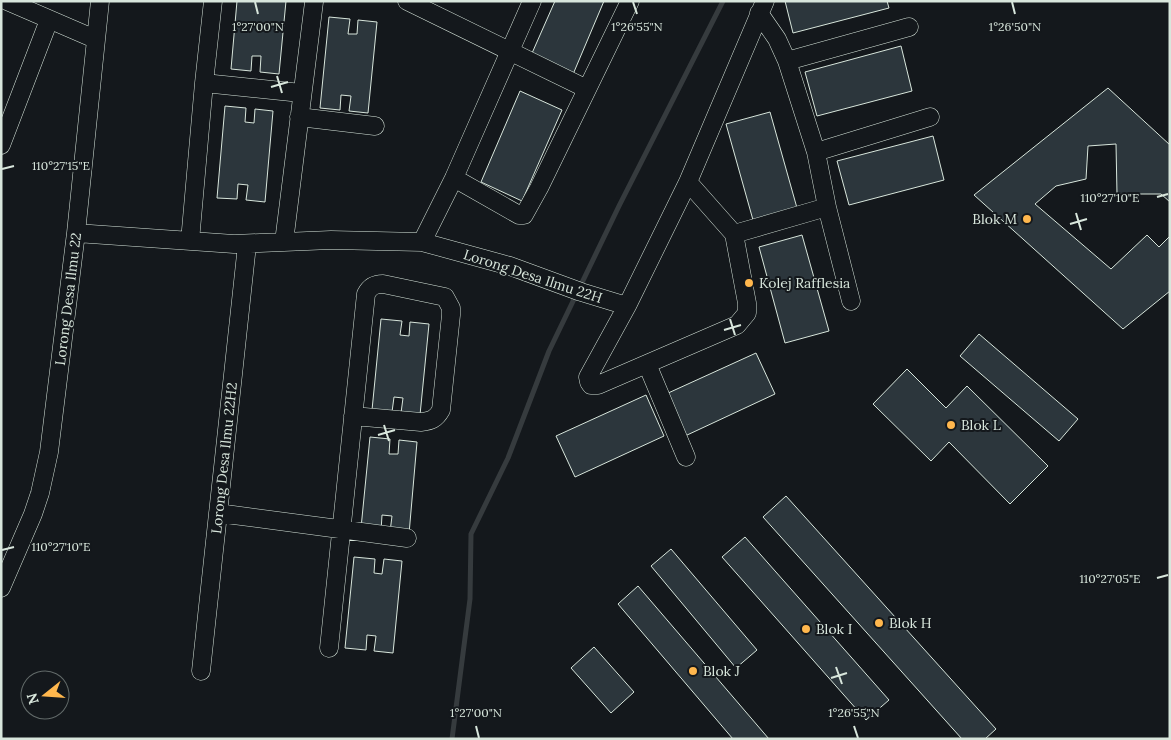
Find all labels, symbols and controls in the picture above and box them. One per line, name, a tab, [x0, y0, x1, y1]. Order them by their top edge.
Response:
text: 1°27'00"N	[232, 19, 284, 34]
text: 1°26'55"N	[611, 19, 663, 34]
text: 1°26'50"N	[989, 19, 1041, 34]
text: 110°27'15"E	[32, 158, 90, 173]
text: 110°27'10"E	[1081, 190, 1139, 205]
place label: Blok M	[972, 210, 1017, 228]
marker: Blok M	[1021, 213, 1033, 225]
street label: Lorong Desa Ilmu 22	[51, 231, 85, 367]
street label: Lorong Desa Ilmu 22H	[461, 245, 605, 307]
place label: Kolej Rafflesia	[759, 274, 850, 292]
marker: Kolej Rafflesia	[743, 277, 755, 289]
street label: Lorong Desa Ilmu 22H2	[207, 381, 241, 535]
place label: Blok L	[961, 416, 1001, 434]
marker: Blok L	[945, 419, 957, 431]
text: 110°27'10"E	[32, 539, 90, 554]
text: 110°27'05"E	[1079, 571, 1141, 586]
place label: Blok H	[889, 614, 932, 632]
marker: Blok H	[873, 617, 885, 629]
place label: Blok I	[816, 620, 852, 638]
marker: Blok I	[800, 623, 812, 635]
place label: Blok J	[703, 662, 740, 680]
marker: Blok J	[687, 665, 699, 677]
north arrow	[20, 670, 70, 720]
text: N	[22, 691, 43, 707]
text: 1°27'00"N	[450, 705, 502, 720]
text: 1°26'55"N	[828, 705, 880, 720]

